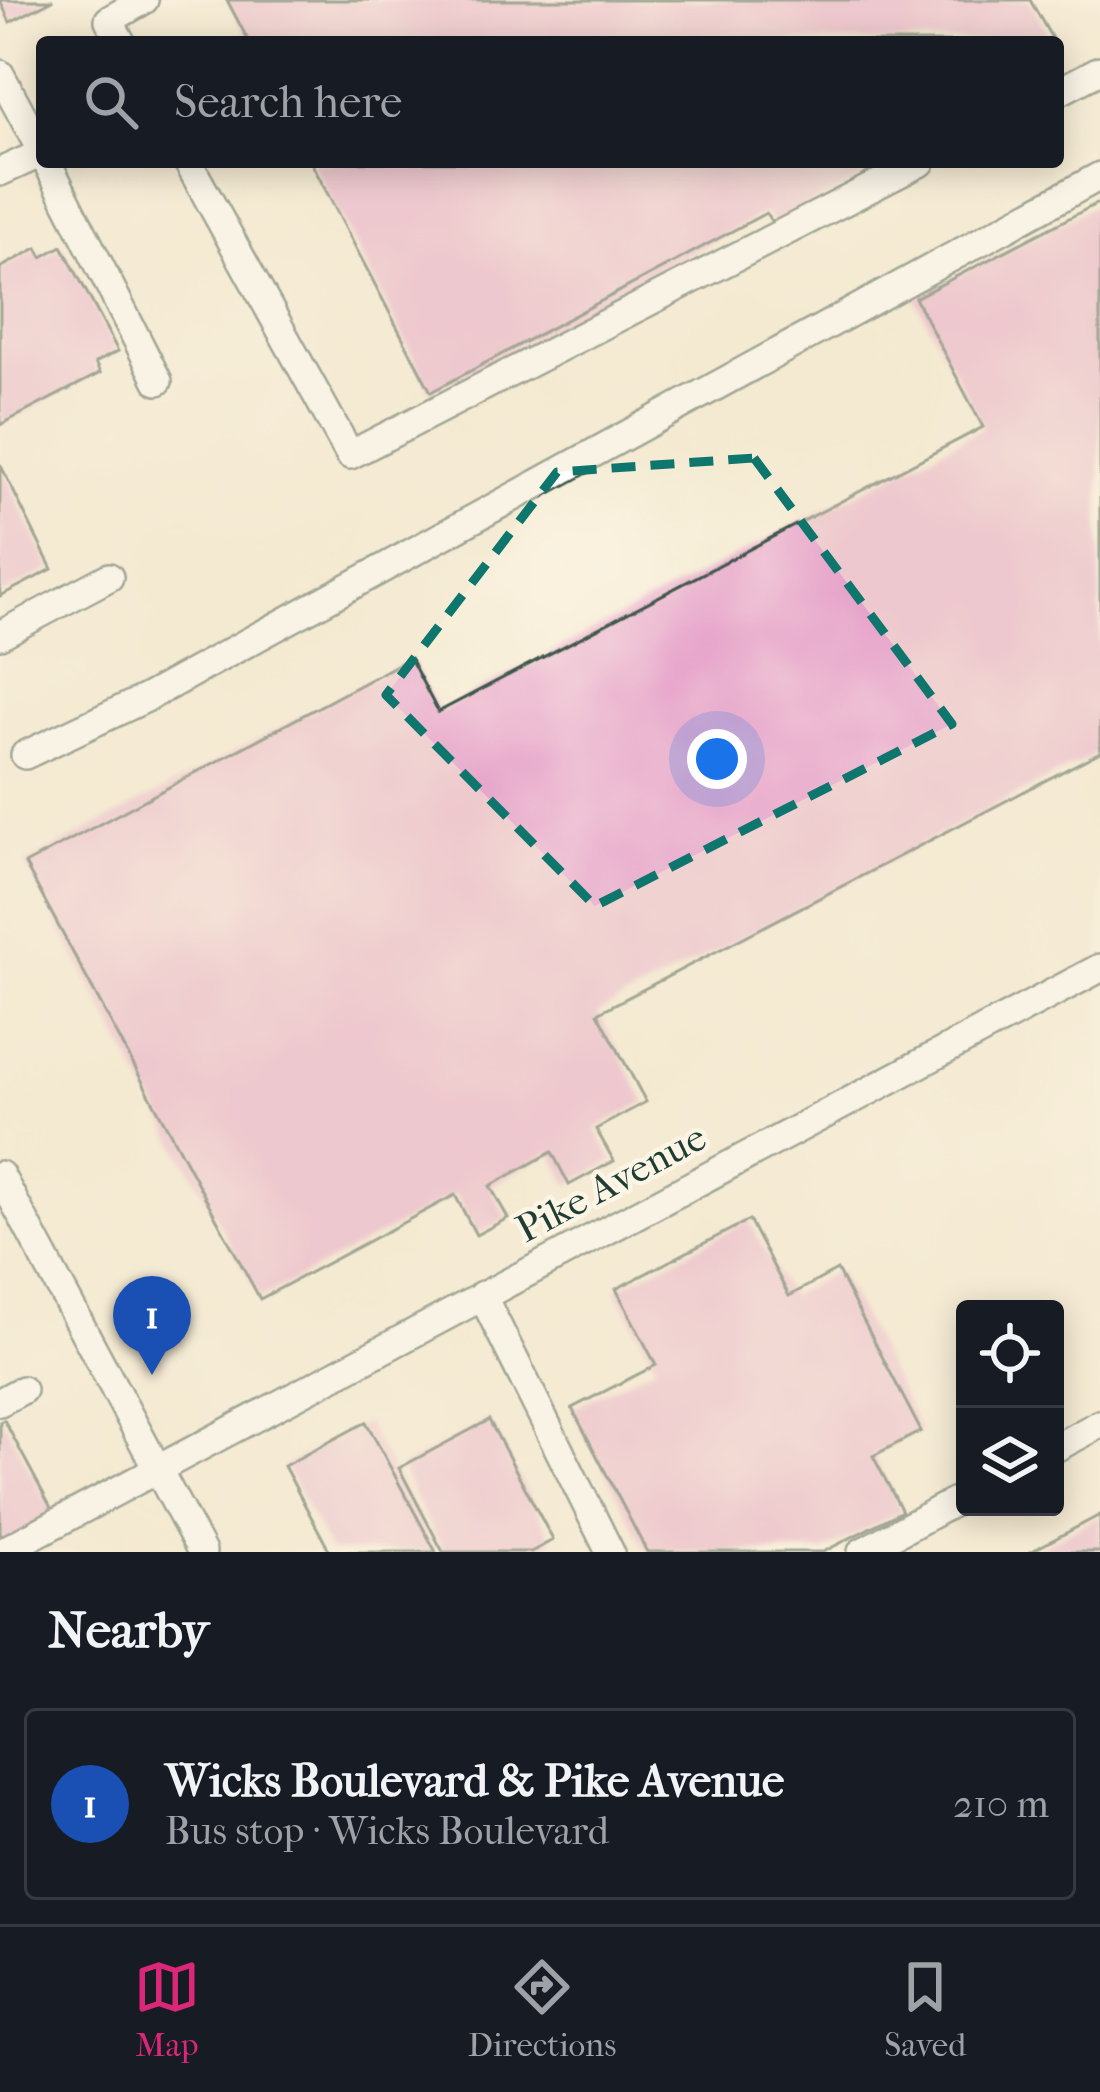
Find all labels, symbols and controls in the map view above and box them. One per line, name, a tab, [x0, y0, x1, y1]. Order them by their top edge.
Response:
search box	[36, 36, 1064, 168]
icon: search	[78, 69, 144, 135]
text: Search here	[174, 76, 402, 129]
your location	[687, 729, 747, 789]
street label: Pike Avenue	[508, 1114, 714, 1252]
pin: 1	[113, 1276, 191, 1375]
map controls	[956, 1300, 1064, 1516]
button: locate	[956, 1300, 1064, 1408]
button: layers	[956, 1408, 1064, 1516]
text: Nearby	[48, 1600, 209, 1660]
text: Wicks Boulevard & Pike Avenue	[165, 1755, 784, 1808]
text: 1	[83, 1781, 97, 1827]
text: 210 m	[953, 1781, 1049, 1827]
text: Bus stop · Wicks Boulevard	[165, 1808, 609, 1854]
tab: Map	[134, 1954, 200, 2065]
tab: Directions	[468, 1954, 616, 2065]
tab: Saved	[884, 1954, 966, 2065]

